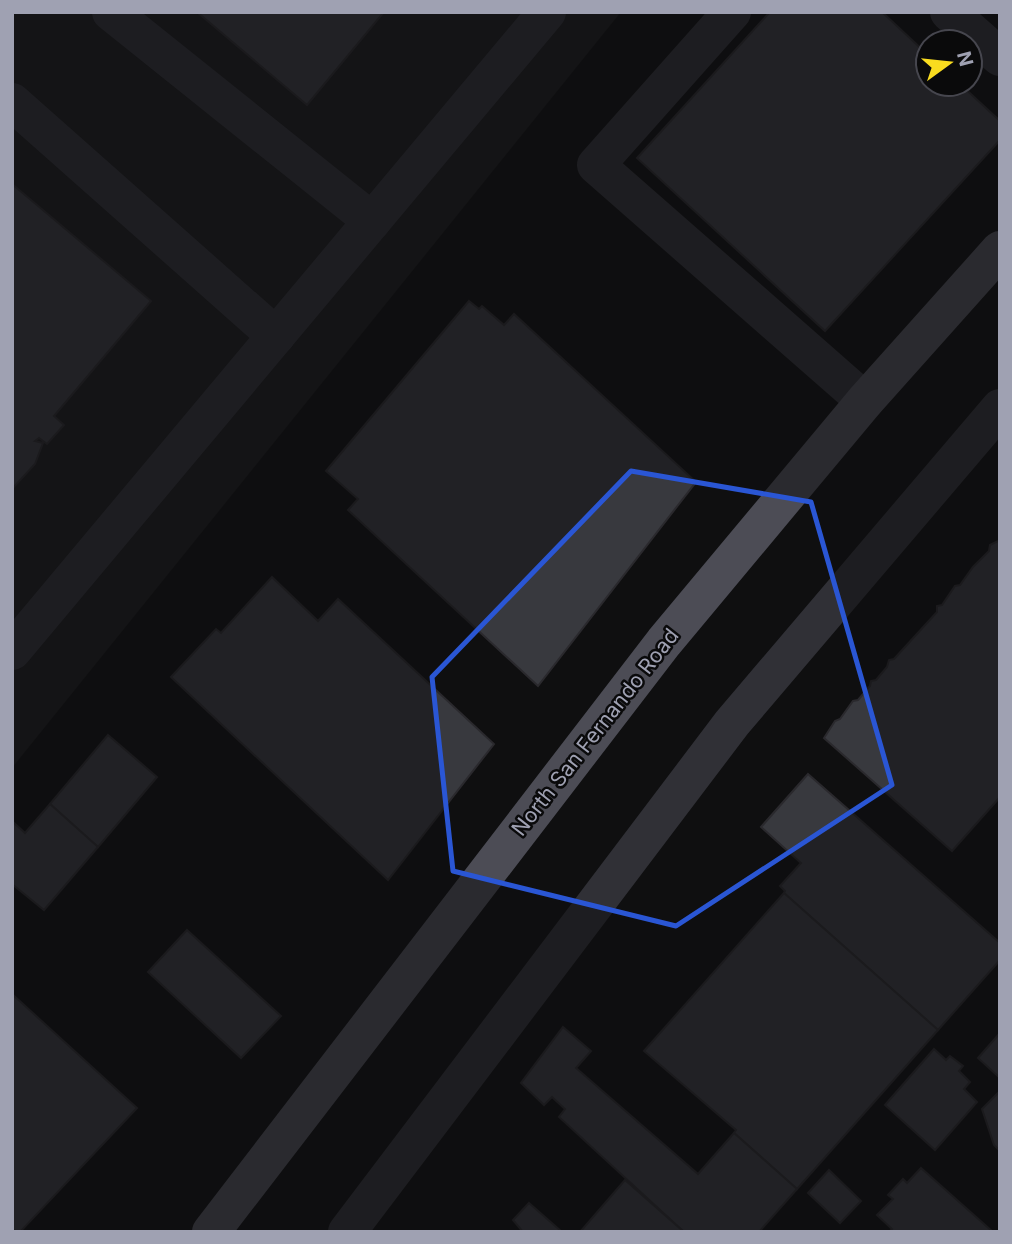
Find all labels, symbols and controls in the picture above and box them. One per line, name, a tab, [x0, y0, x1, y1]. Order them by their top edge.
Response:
north arrow	[914, 28, 984, 98]
text: N	[952, 49, 978, 69]
street label: North San Fernando Road	[506, 623, 684, 841]

